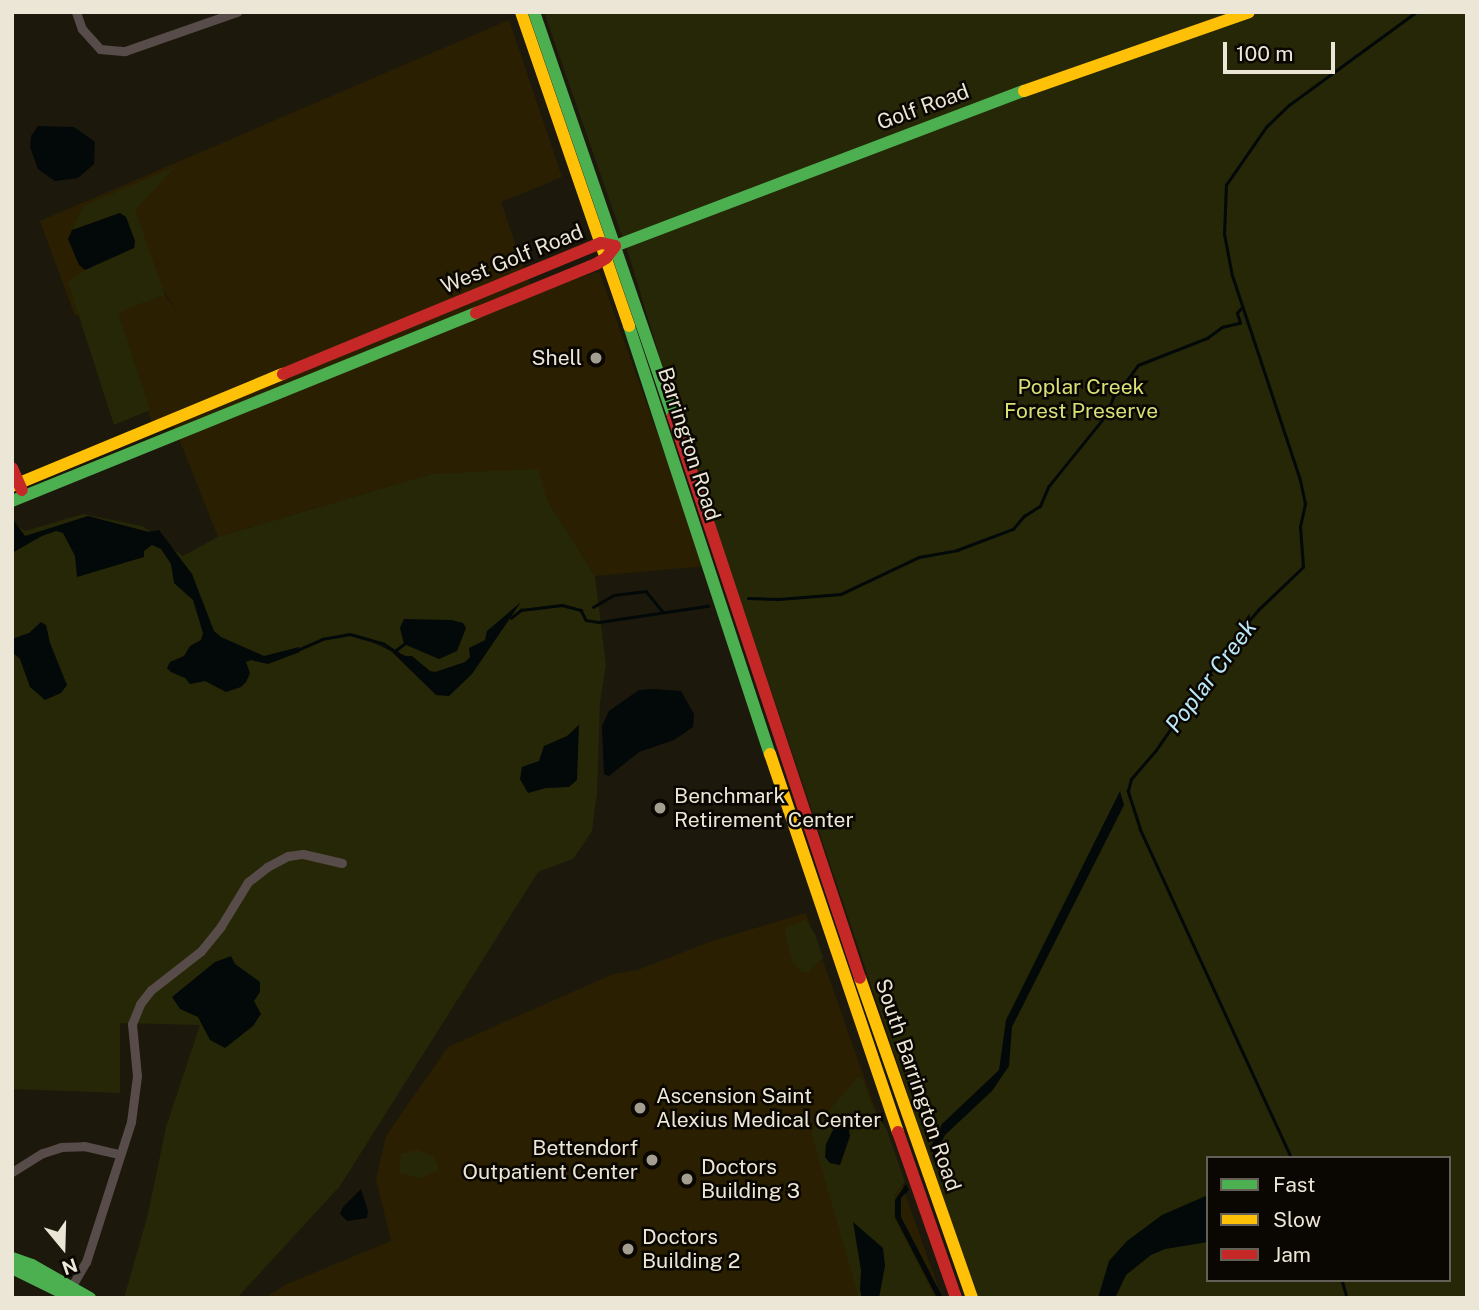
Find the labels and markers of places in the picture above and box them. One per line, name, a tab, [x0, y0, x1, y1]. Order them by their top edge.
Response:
place label: Shell	[532, 345, 582, 371]
marker: Shell	[588, 350, 604, 366]
place label: Benchmark Retirement Center	[674, 783, 854, 833]
marker: Benchmark Retirement Center	[652, 800, 668, 816]
place label: Ascension Saint Alexius Medical Center	[656, 1083, 881, 1133]
marker: Ascension Saint Alexius Medical Center	[630, 1098, 650, 1118]
place label: Bettendorf Outpatient Center	[463, 1135, 638, 1185]
marker: Bettendorf Outpatient Center	[644, 1152, 660, 1168]
place label: Doctors Building 3	[701, 1154, 800, 1204]
marker: Doctors Building 3	[679, 1171, 695, 1187]
place label: Doctors Building 2	[642, 1224, 740, 1274]
marker: Doctors Building 2	[620, 1241, 636, 1257]

